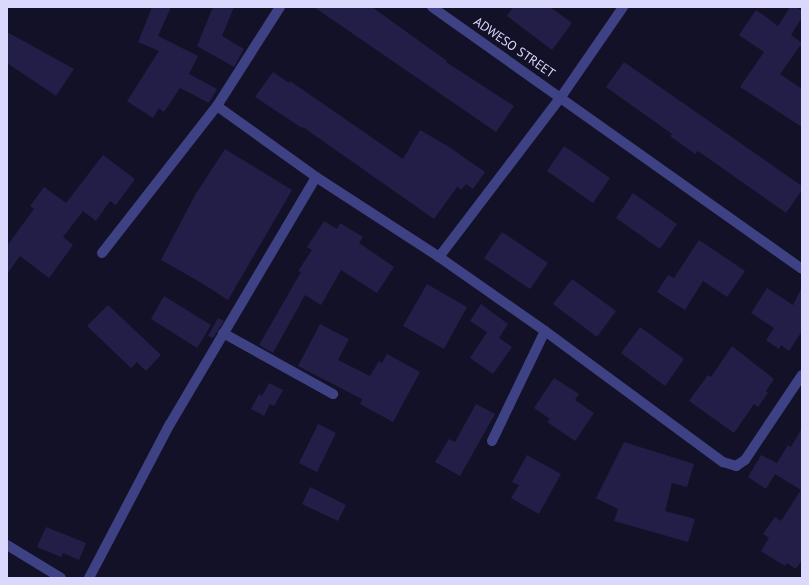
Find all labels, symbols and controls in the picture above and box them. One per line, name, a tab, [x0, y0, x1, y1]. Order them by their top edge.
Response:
street label: ADWESO STREET	[470, 14, 558, 82]

